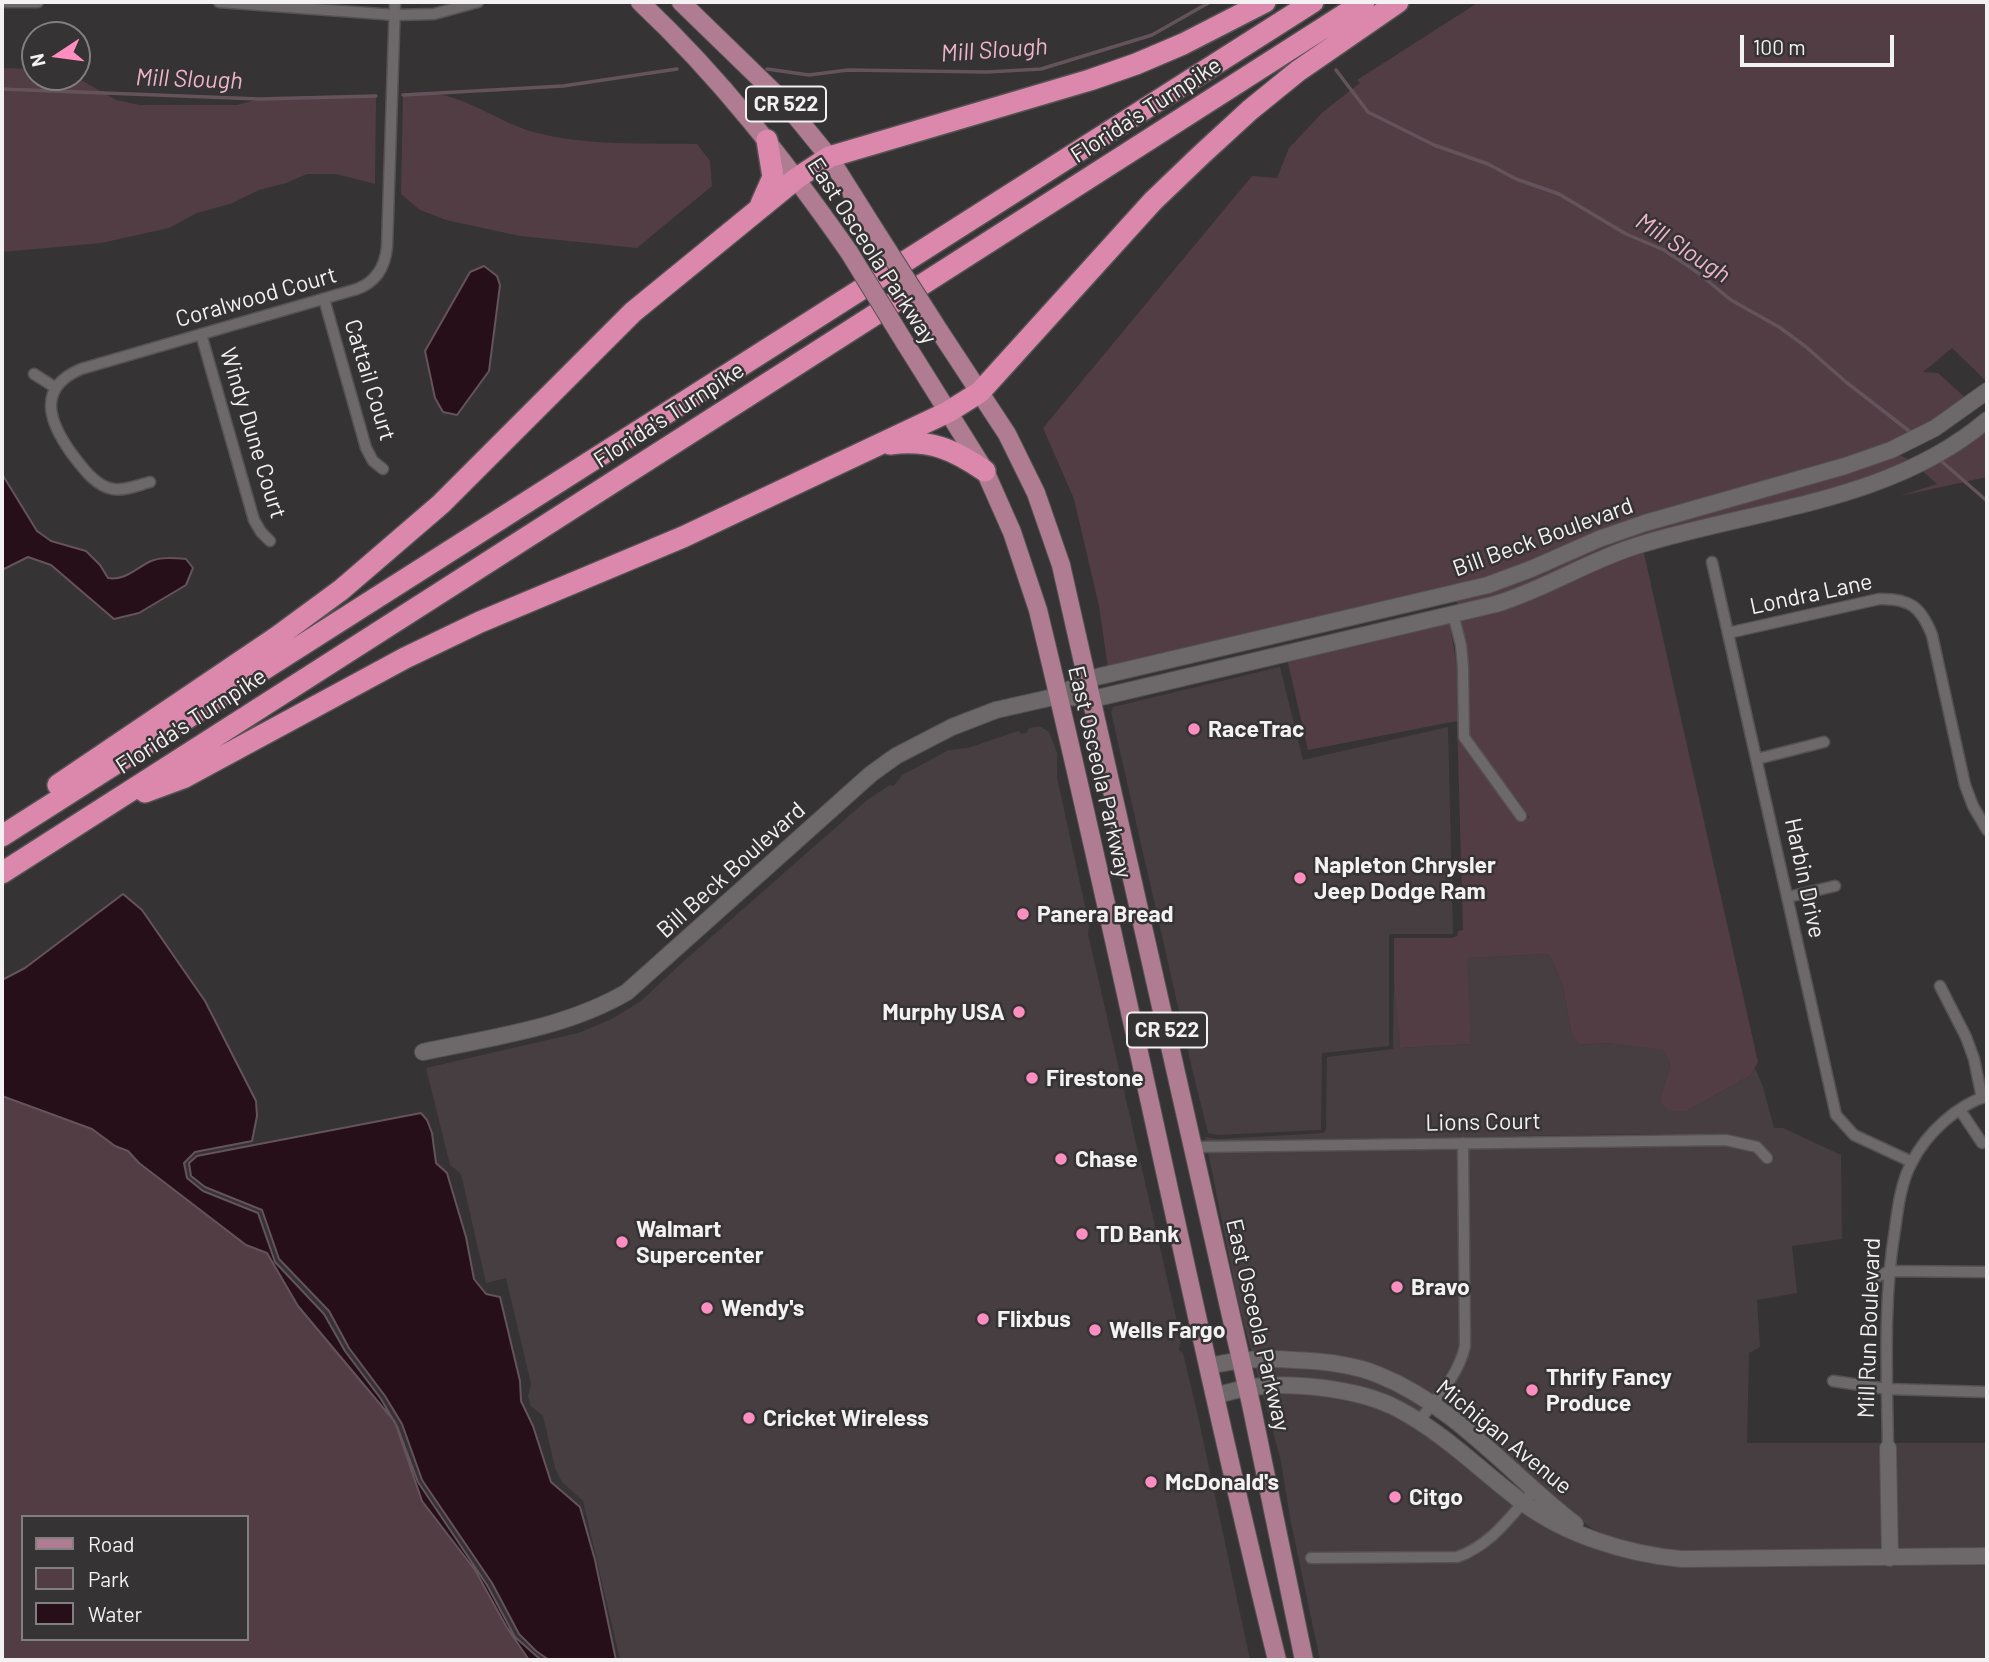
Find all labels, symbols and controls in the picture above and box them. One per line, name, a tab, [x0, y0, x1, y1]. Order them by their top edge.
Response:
north arrow	[21, 21, 91, 91]
scale bar	[1744, 21, 1898, 65]
water label: Mill Slough	[940, 32, 1048, 68]
text: 100 m	[1753, 34, 1806, 59]
street label: Florida's Turnpike	[1066, 51, 1226, 169]
text: N	[24, 52, 50, 69]
water label: Mill Slough	[135, 63, 243, 95]
road number: CR 522	[746, 86, 826, 122]
street label: East Osceola Parkway	[801, 152, 943, 350]
water label: Mill Slough	[1630, 207, 1736, 289]
street label: Coralwood Court	[172, 261, 340, 333]
street label: Cattail Court	[338, 316, 402, 444]
street label: Windy Dune Court	[214, 344, 292, 522]
street label: Florida's Turnpike	[589, 356, 749, 474]
street label: Bill Beck Boulevard	[1449, 492, 1637, 582]
street label: Londra Lane	[1747, 568, 1875, 620]
street label: Florida's Turnpike	[111, 662, 271, 780]
street label: East Osceola Parkway	[1062, 663, 1138, 881]
place label: RaceTrac	[1208, 715, 1304, 743]
marker: RaceTrac	[1186, 721, 1202, 737]
street label: Bill Beck Boulevard	[651, 796, 811, 944]
street label: Harbin Drive	[1779, 816, 1831, 940]
place label: Napleton Chrysler Jeep Dodge Ram	[1314, 851, 1496, 905]
marker: Napleton Chrysler Jeep Dodge Ram	[1292, 870, 1308, 886]
place label: Panera Bread	[1037, 900, 1174, 928]
marker: Panera Bread	[1015, 906, 1031, 922]
place label: Murphy USA	[882, 998, 1005, 1026]
marker: Murphy USA	[1011, 1004, 1027, 1020]
road number: CR 522	[1127, 1012, 1207, 1048]
place label: Firestone	[1046, 1064, 1144, 1092]
marker: Firestone	[1024, 1070, 1040, 1086]
street label: Lions Court	[1425, 1107, 1541, 1137]
place label: Chase	[1075, 1145, 1138, 1173]
marker: Chase	[1053, 1151, 1069, 1167]
place label: Walmart Supercenter	[636, 1215, 764, 1269]
street label: East Osceola Parkway	[1220, 1216, 1296, 1434]
place label: TD Bank	[1096, 1220, 1179, 1248]
marker: TD Bank	[1074, 1226, 1090, 1242]
marker: Walmart Supercenter	[614, 1234, 630, 1250]
street label: Mill Run Boulevard	[1852, 1237, 1886, 1419]
place label: Bravo	[1411, 1273, 1470, 1301]
marker: Bravo	[1389, 1279, 1405, 1295]
place label: Wendy's	[721, 1294, 804, 1322]
marker: Wendy's	[699, 1300, 715, 1316]
place label: Flixbus	[997, 1305, 1071, 1333]
marker: Flixbus	[975, 1311, 991, 1327]
place label: Wells Fargo	[1109, 1316, 1225, 1344]
marker: Wells Fargo	[1087, 1322, 1103, 1338]
place label: Thrify Fancy Produce	[1546, 1363, 1672, 1417]
street label: Michigan Avenue	[1431, 1374, 1577, 1500]
marker: Thrify Fancy Produce	[1524, 1382, 1540, 1398]
place label: Cricket Wireless	[763, 1404, 929, 1432]
marker: Cricket Wireless	[741, 1410, 757, 1426]
place label: McDonald's	[1165, 1468, 1279, 1496]
marker: McDonald's	[1143, 1474, 1159, 1490]
place label: Citgo	[1409, 1483, 1463, 1511]
marker: Citgo	[1387, 1489, 1403, 1505]
legend	[21, 1515, 248, 1641]
text: Road	[88, 1531, 134, 1556]
text: Park	[88, 1566, 129, 1591]
text: Water	[88, 1601, 142, 1626]

